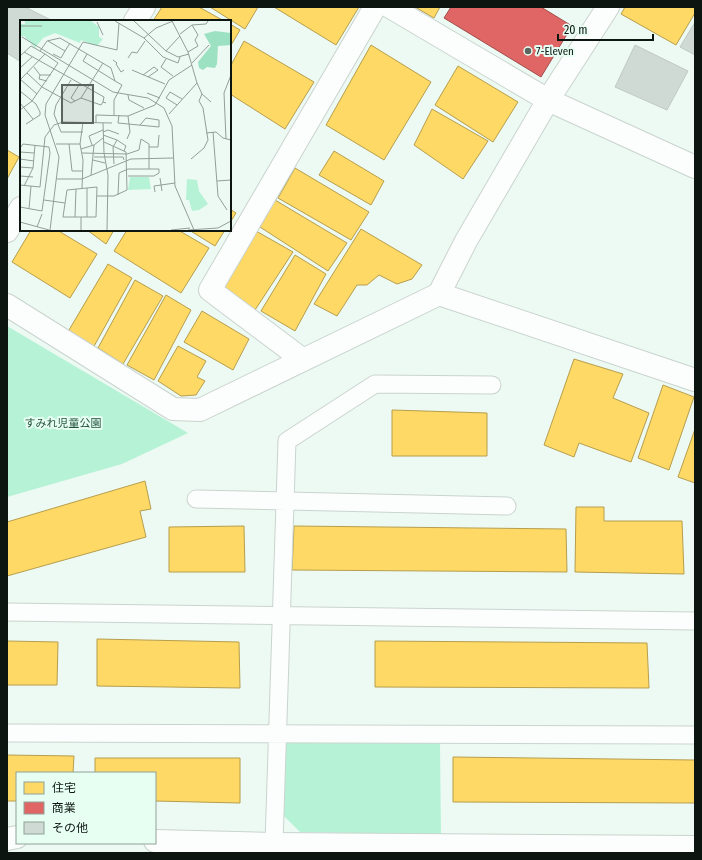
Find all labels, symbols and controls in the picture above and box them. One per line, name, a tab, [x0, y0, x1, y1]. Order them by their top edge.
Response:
scale bar	[558, 16, 653, 42]
inset map	[20, 20, 231, 231]
text: 20 m	[564, 23, 588, 37]
place label: 7-Eleven	[536, 45, 574, 58]
marker: 7-Eleven	[523, 46, 533, 56]
park label: すみれ児童公園	[25, 417, 102, 430]
legend	[16, 772, 156, 844]
text: 住宅	[52, 781, 76, 795]
text: 商業	[52, 801, 76, 815]
text: その他	[52, 821, 88, 835]

